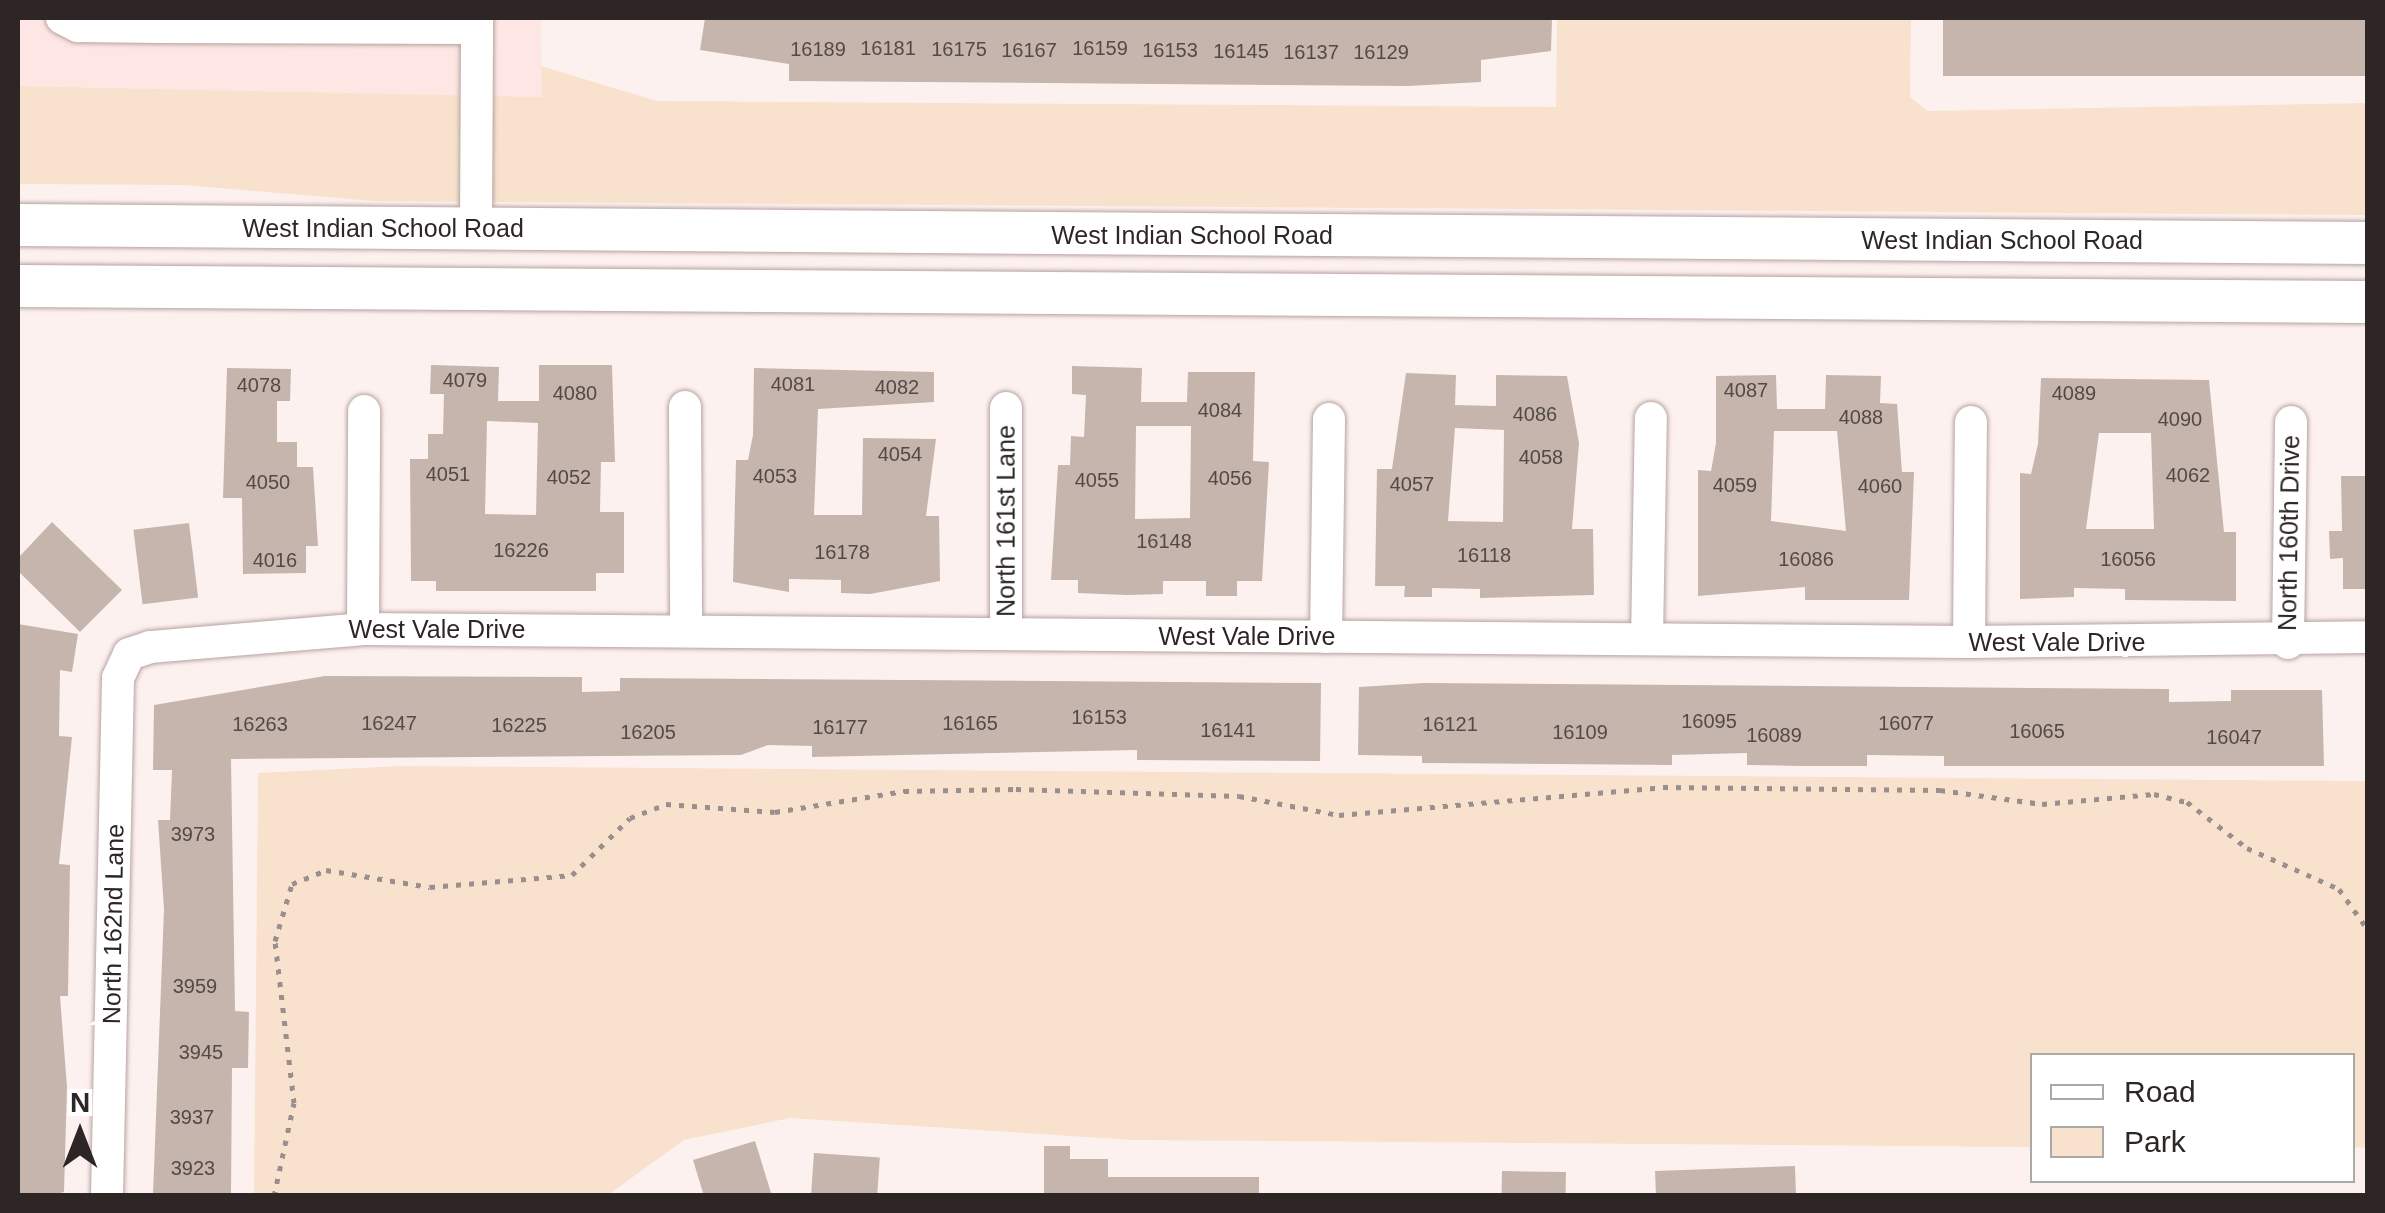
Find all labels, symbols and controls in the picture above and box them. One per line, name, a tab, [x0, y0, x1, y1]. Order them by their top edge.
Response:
house number: 16181	[860, 36, 916, 60]
house number: 16159	[1072, 36, 1128, 60]
house number: 16189	[790, 37, 846, 61]
house number: 16175	[931, 37, 987, 61]
house number: 16167	[1001, 38, 1057, 62]
house number: 16153	[1142, 38, 1198, 62]
house number: 16145	[1213, 39, 1269, 63]
house number: 16137	[1283, 40, 1339, 64]
house number: 16129	[1353, 40, 1409, 64]
street label: West Indian School Road	[242, 213, 524, 243]
street label: West Indian School Road	[1051, 220, 1333, 250]
street label: West Indian School Road	[1861, 225, 2143, 255]
house number: 4079	[443, 368, 487, 392]
house number: 4081	[771, 372, 815, 396]
house number: 4078	[237, 373, 281, 397]
house number: 4082	[875, 375, 919, 399]
house number: 4087	[1724, 378, 1768, 402]
house number: 4080	[553, 381, 597, 405]
house number: 4089	[2052, 381, 2096, 405]
house number: 4084	[1198, 398, 1242, 422]
house number: 4086	[1513, 402, 1557, 426]
house number: 4088	[1839, 405, 1883, 429]
house number: 4090	[2158, 407, 2202, 431]
street label: North 161st Lane	[991, 425, 1021, 617]
street label: North 160th Drive	[2272, 435, 2306, 631]
house number: 4054	[878, 442, 922, 466]
house number: 4058	[1519, 445, 1563, 469]
house number: 4051	[426, 462, 470, 486]
house number: 4062	[2166, 463, 2210, 487]
house number: 4053	[753, 464, 797, 488]
house number: 4052	[547, 465, 591, 489]
house number: 4056	[1208, 466, 1252, 490]
house number: 4055	[1075, 468, 1119, 492]
house number: 4050	[246, 470, 290, 494]
house number: 4057	[1390, 472, 1434, 496]
house number: 4059	[1713, 473, 1757, 497]
house number: 4060	[1858, 474, 1902, 498]
house number: 16148	[1136, 529, 1192, 553]
house number: 16226	[493, 538, 549, 562]
house number: 16178	[814, 540, 870, 564]
house number: 16118	[1457, 543, 1511, 567]
house number: 16086	[1778, 547, 1834, 571]
house number: 16056	[2100, 547, 2156, 571]
house number: 4016	[253, 548, 297, 572]
street label: West Vale Drive	[349, 614, 525, 644]
street label: West Vale Drive	[1159, 621, 1335, 651]
street label: West Vale Drive	[1969, 627, 2145, 657]
house number: 16153	[1071, 705, 1127, 729]
house number: 16095	[1681, 709, 1737, 733]
house number: 16247	[361, 711, 417, 735]
house number: 16165	[942, 711, 998, 735]
house number: 16077	[1878, 711, 1934, 735]
house number: 16263	[232, 712, 288, 736]
house number: 16121	[1422, 712, 1478, 736]
house number: 16225	[491, 713, 547, 737]
house number: 16177	[812, 715, 868, 739]
house number: 16141	[1200, 718, 1256, 742]
house number: 16065	[2009, 719, 2065, 743]
house number: 16205	[620, 720, 676, 744]
house number: 16109	[1552, 720, 1608, 744]
house number: 16089	[1746, 723, 1802, 747]
house number: 16047	[2206, 725, 2262, 749]
house number: 3973	[171, 822, 215, 846]
street label: North 162nd Lane	[96, 824, 130, 1024]
house number: 3959	[173, 974, 217, 998]
house number: 3945	[179, 1040, 223, 1064]
legend	[2030, 1053, 2355, 1183]
text: Road	[2124, 1075, 2196, 1108]
north arrow	[30, 1083, 130, 1183]
text: N	[70, 1087, 90, 1118]
house number: 3937	[170, 1105, 214, 1129]
text: Park	[2124, 1125, 2186, 1158]
house number: 3923	[171, 1156, 215, 1180]

